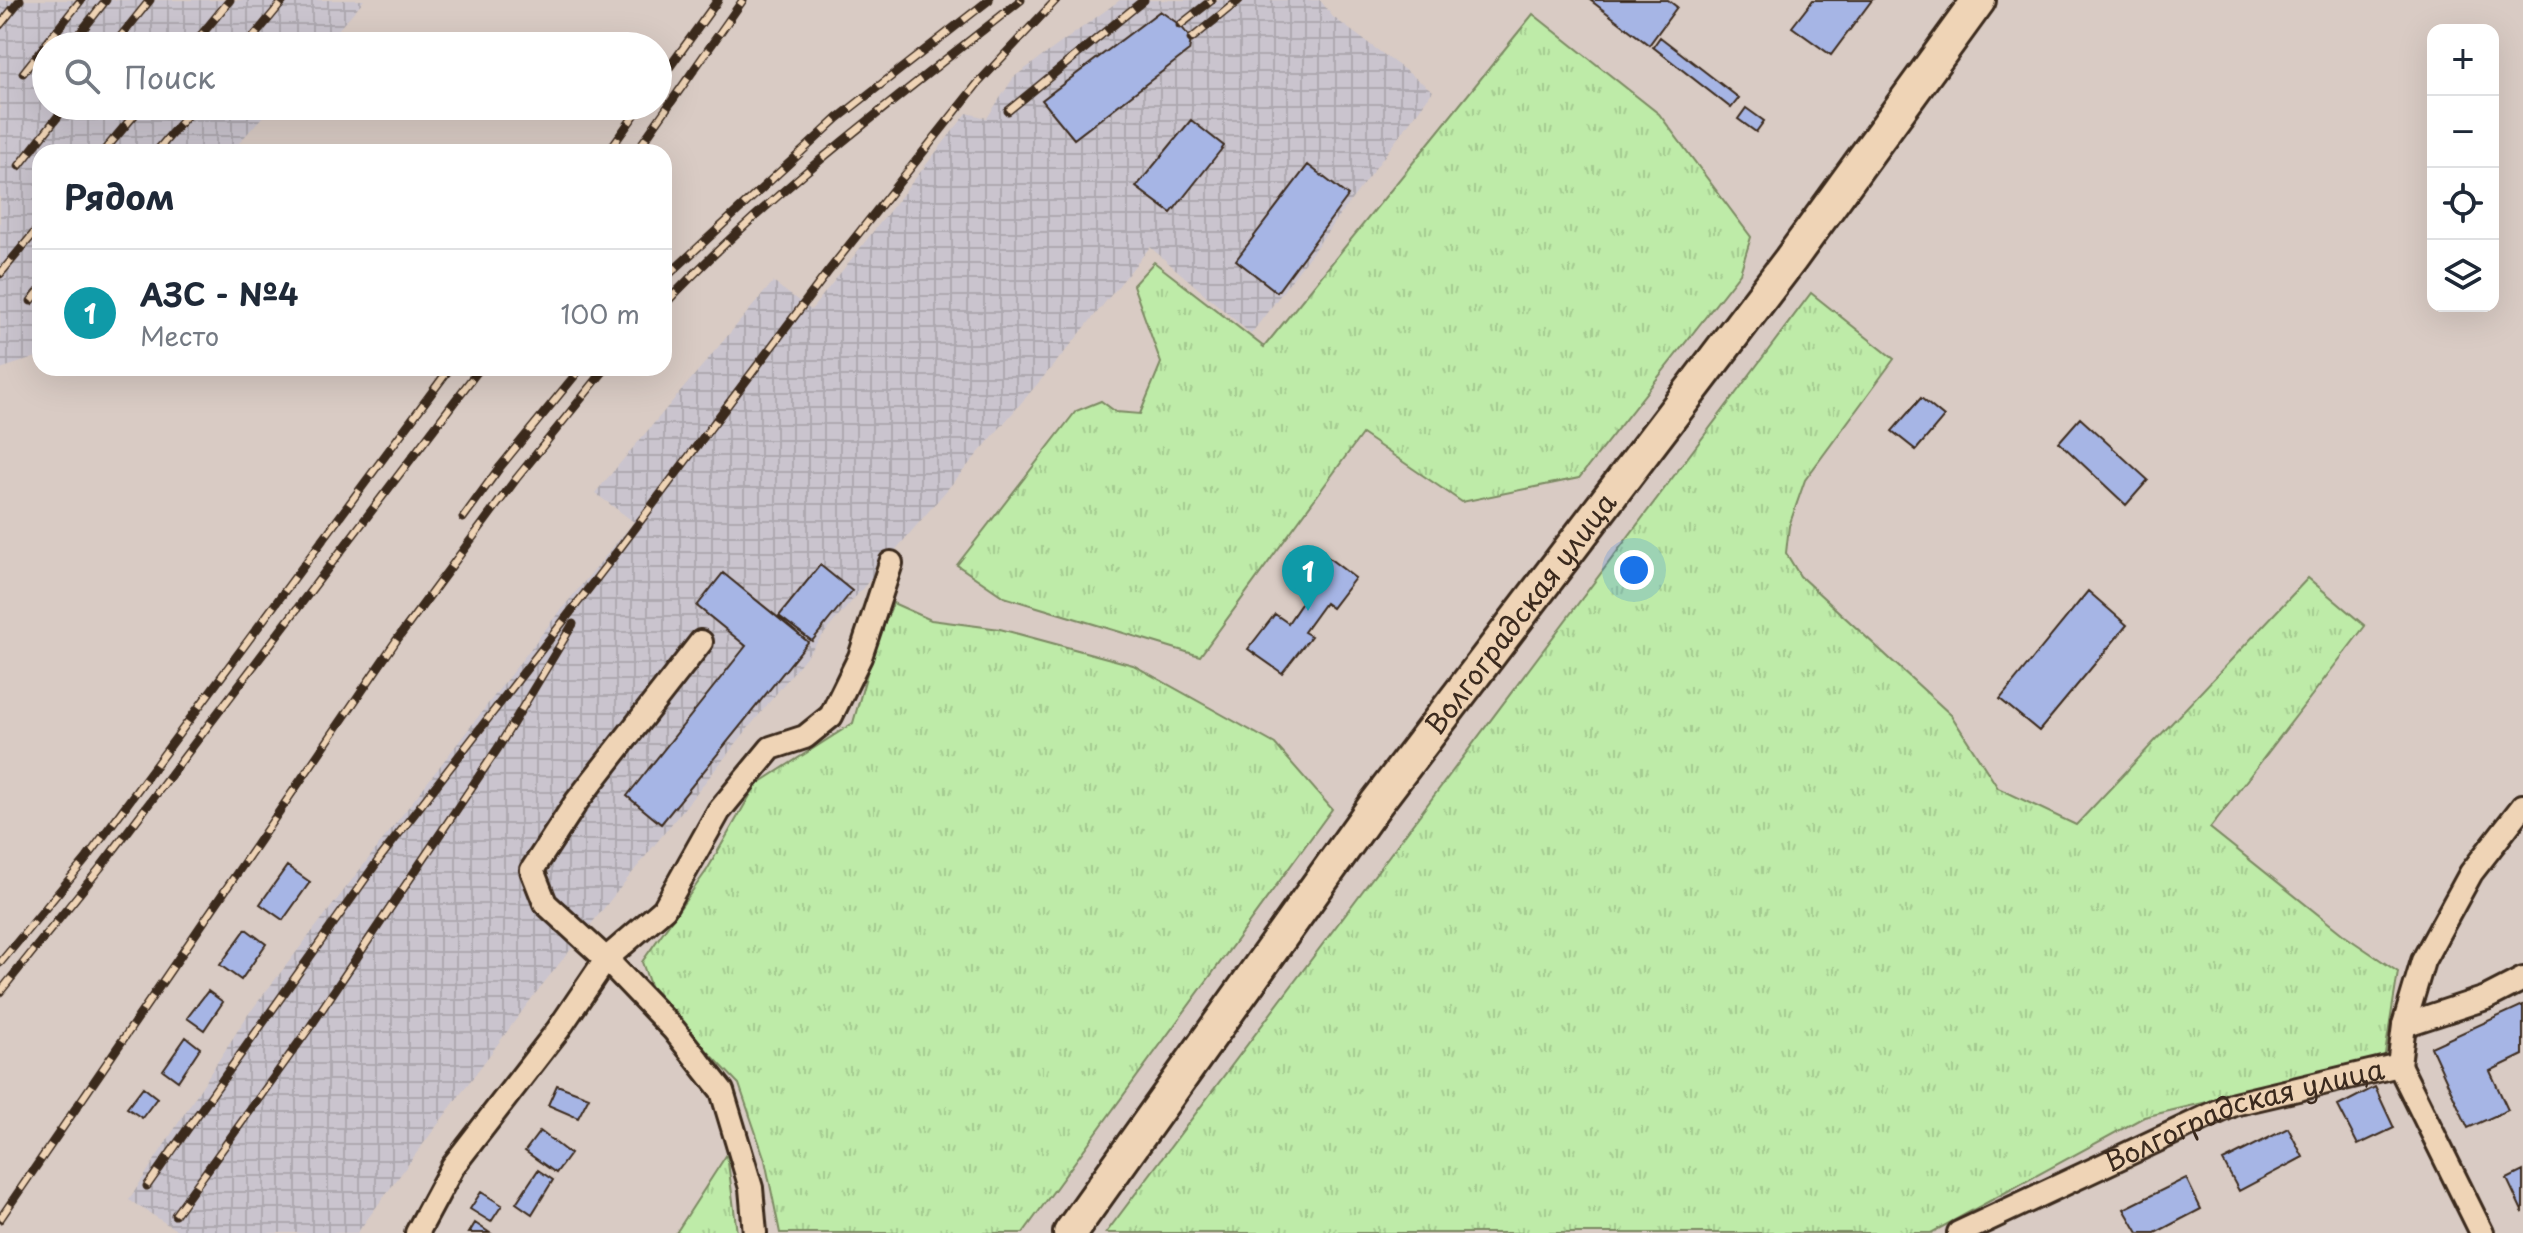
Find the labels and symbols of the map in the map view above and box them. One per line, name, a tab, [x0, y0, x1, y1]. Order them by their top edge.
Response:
street label: Волгоградская улица	[1413, 482, 1626, 743]
pin: 1	[1282, 545, 1334, 611]
your location	[1614, 550, 1654, 590]
street label: Волгоградская улица	[2096, 1046, 2389, 1182]

